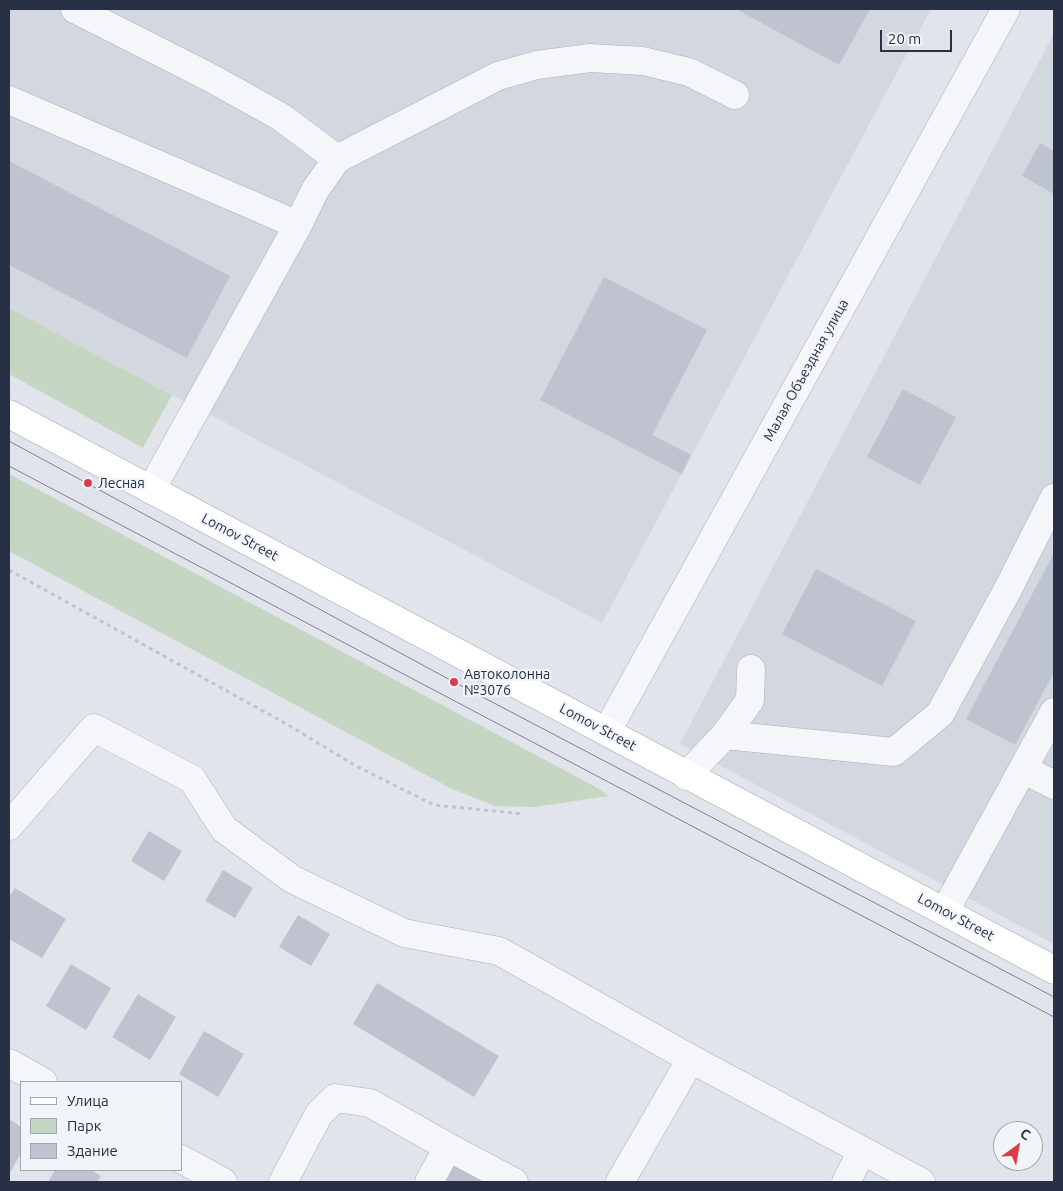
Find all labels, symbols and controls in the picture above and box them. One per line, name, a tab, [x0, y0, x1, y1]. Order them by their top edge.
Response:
scale bar	[883, 20, 956, 52]
text: 20 m	[888, 30, 921, 47]
street label: Малая Объездная улица	[760, 296, 852, 444]
place label: Лесная	[98, 475, 145, 491]
marker: Лесная	[82, 477, 94, 489]
street label: Lomov Street	[199, 510, 281, 564]
place label: Автоколонна №3076	[464, 666, 550, 699]
marker: Автоколонна №3076	[448, 676, 460, 688]
street label: Lomov Street	[557, 700, 639, 754]
street label: Lomov Street	[915, 890, 997, 944]
legend	[20, 1081, 182, 1171]
text: Улица	[67, 1092, 109, 1109]
text: Парк	[67, 1117, 102, 1134]
north arrow	[993, 1121, 1043, 1171]
text: С	[1017, 1125, 1033, 1143]
text: Здание	[67, 1142, 118, 1159]

